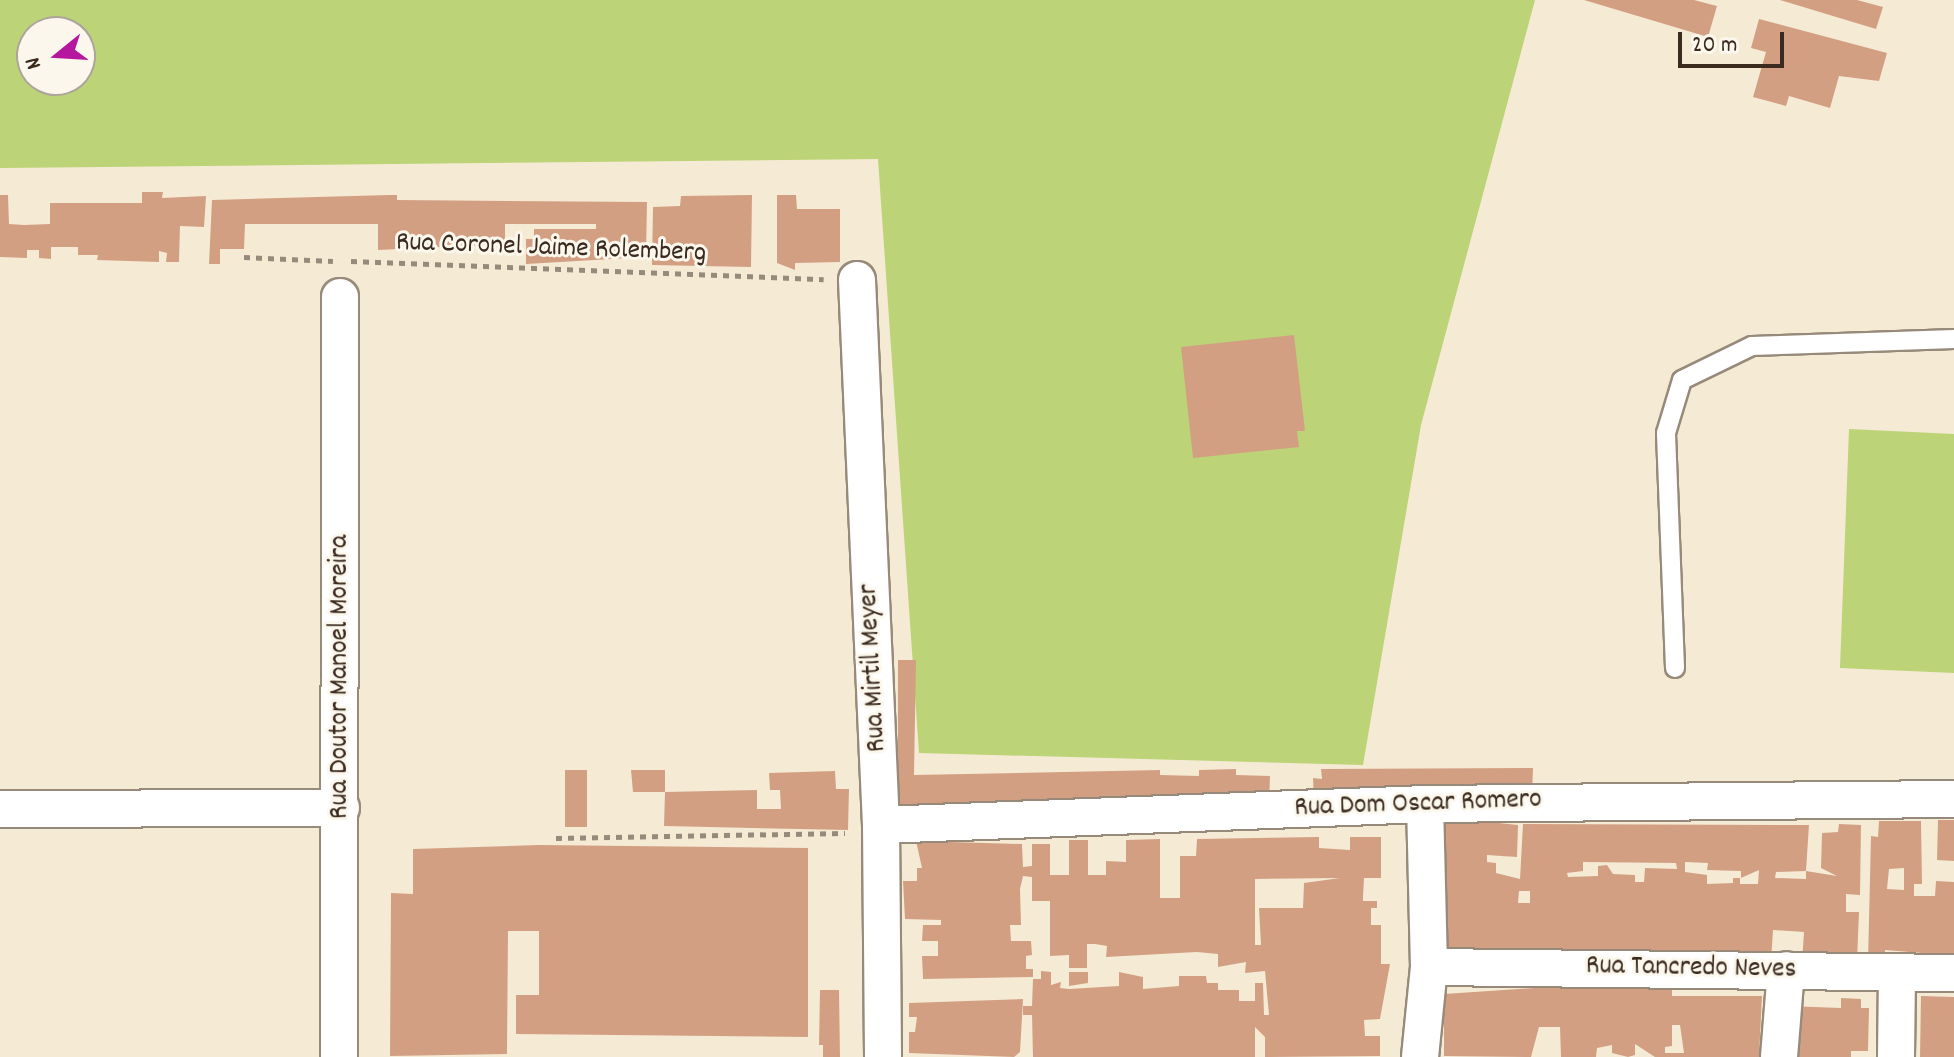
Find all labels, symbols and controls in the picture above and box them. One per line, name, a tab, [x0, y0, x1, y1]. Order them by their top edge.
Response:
north arrow	[16, 16, 96, 96]
scale bar	[1682, 16, 1788, 66]
text: 20 m	[1692, 29, 1738, 63]
text: N	[18, 53, 51, 73]
street label: Rua Coronel Jaime Rolemberg	[395, 227, 707, 271]
street label: Rua Doutor Manoel Moreira	[324, 535, 358, 819]
street label: Rua Mirtil Meyer	[853, 583, 895, 753]
street label: Rua Dom Oscar Romero	[1294, 784, 1542, 826]
street label: Rua Tancredo Neves	[1586, 950, 1796, 988]

